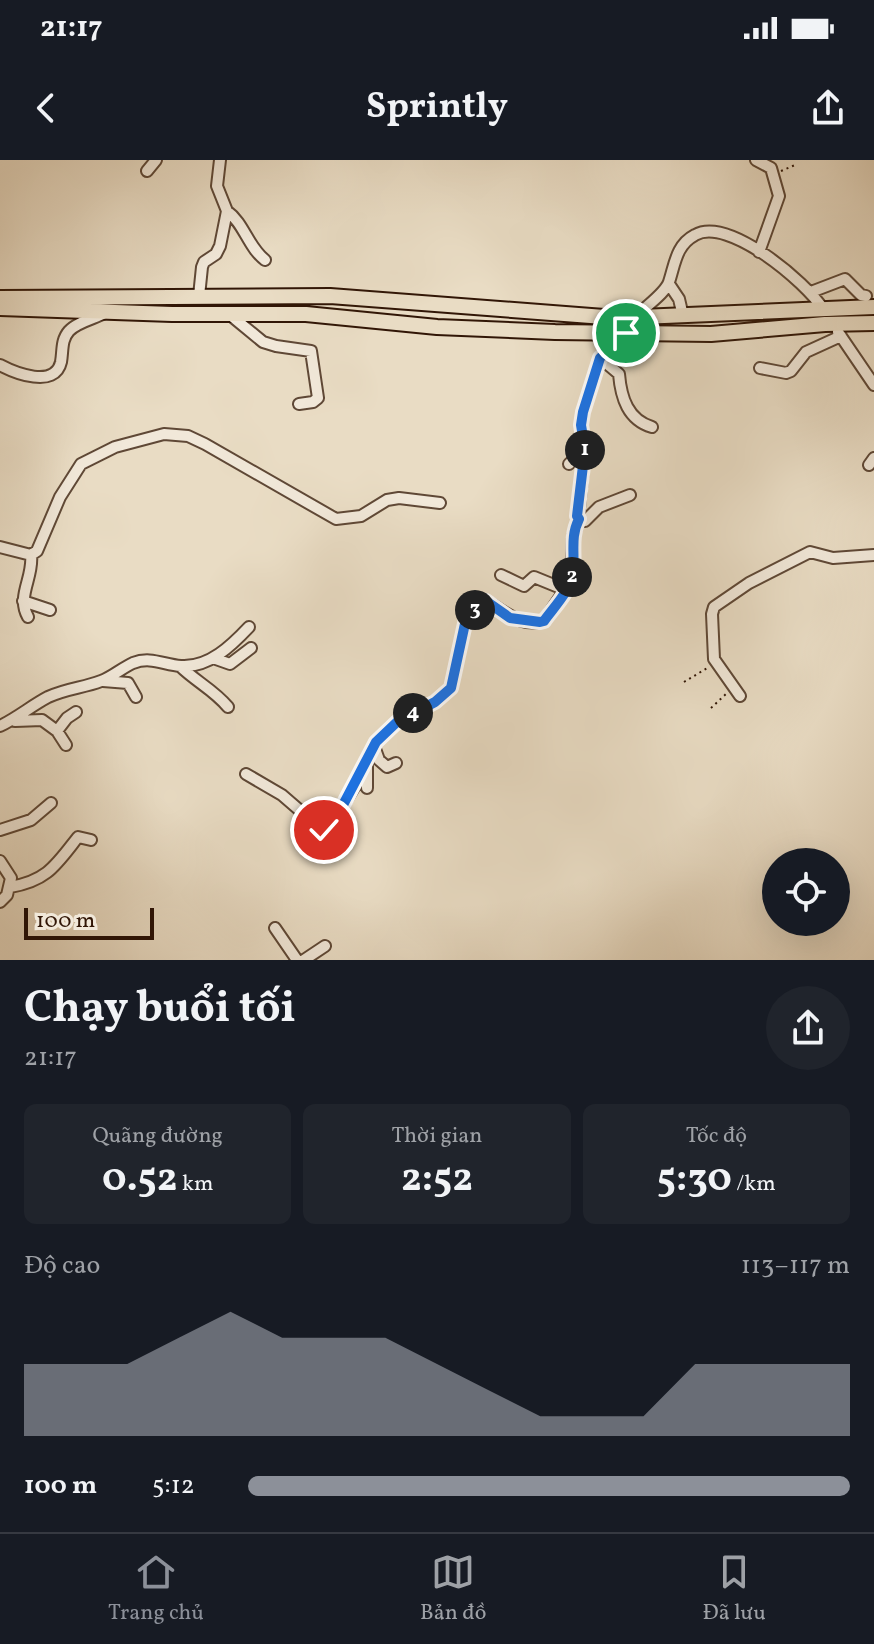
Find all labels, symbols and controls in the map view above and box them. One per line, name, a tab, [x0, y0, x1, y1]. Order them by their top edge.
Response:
text: 21:17	[40, 7, 103, 49]
text: Sprintly	[366, 83, 508, 133]
icon: back	[24, 86, 68, 130]
icon: share	[806, 86, 850, 130]
pin	[592, 299, 660, 367]
icon: arrive	[604, 311, 648, 355]
pin: 1	[565, 430, 605, 470]
text: 1	[581, 434, 589, 465]
pin: 2	[552, 557, 592, 597]
text: 2	[566, 561, 578, 592]
pin: 3	[455, 590, 495, 630]
text: 3	[469, 594, 481, 625]
pin: 4	[393, 693, 433, 733]
text: 4	[406, 697, 420, 728]
pin	[290, 796, 358, 864]
icon: check	[302, 808, 346, 852]
map controls	[762, 848, 850, 936]
button: locate	[762, 848, 850, 936]
scale bar	[24, 904, 154, 940]
text: 100 m	[36, 906, 95, 937]
text: Chạy buổi tối	[24, 979, 296, 1040]
button: share	[766, 986, 850, 1070]
text: 21:17	[24, 1040, 77, 1076]
text: Quãng đường	[93, 1121, 223, 1152]
text: Thời gian	[392, 1121, 482, 1152]
text: Tốc độ	[686, 1121, 747, 1152]
text: 0.52	[102, 1152, 178, 1208]
text: 2:52	[401, 1152, 473, 1208]
text: 5:30	[657, 1152, 732, 1208]
text: km	[178, 1169, 213, 1200]
text: /km	[732, 1169, 776, 1200]
text: Độ cao	[24, 1248, 100, 1284]
text: 113–117 m	[741, 1248, 850, 1284]
text: 100 m	[24, 1468, 97, 1504]
text: 5:12	[152, 1468, 195, 1504]
tab: Trang chủ	[108, 1550, 204, 1629]
tab: Bản đồ	[420, 1550, 486, 1629]
tab: Đã lưu	[703, 1550, 766, 1629]

